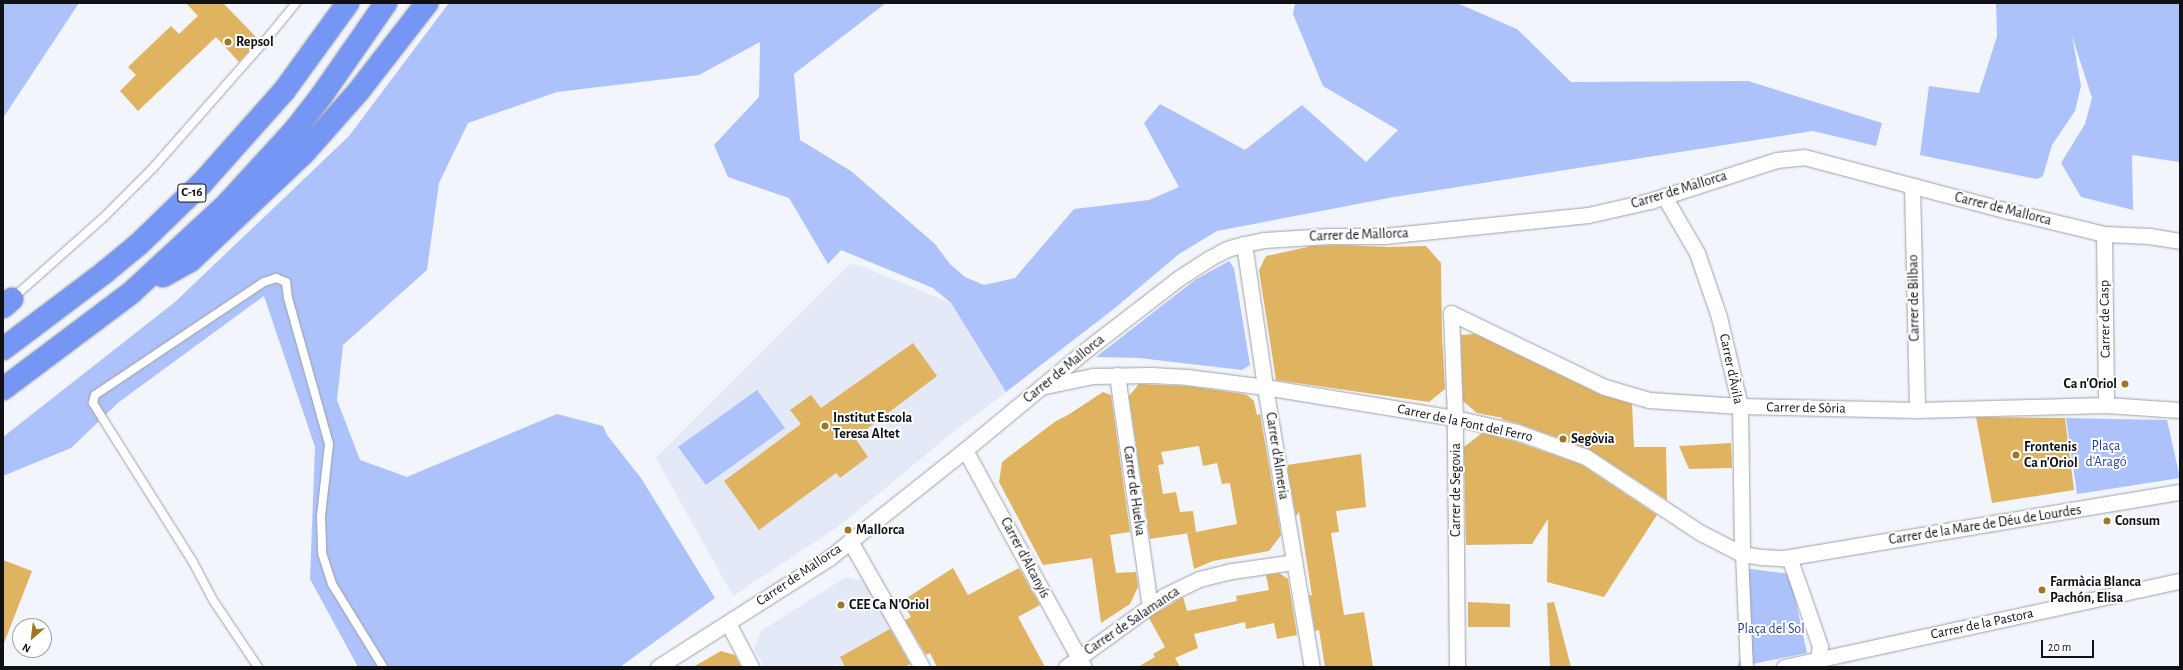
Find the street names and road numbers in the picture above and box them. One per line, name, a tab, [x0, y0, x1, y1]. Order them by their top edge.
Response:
street label: Carrer de Mallorca	[1629, 167, 1729, 213]
road number: C-16	[177, 182, 207, 204]
street label: Carrer de Mallorca	[1953, 189, 2053, 229]
street label: Carrer de Mallorca	[1309, 225, 1409, 245]
street label: Carrer de Bilbao	[1905, 254, 1923, 342]
street label: Carrer de Casp	[2096, 280, 2114, 358]
street label: Carrer de Mallorca	[1020, 331, 1108, 407]
street label: Carrer d'Àvila	[1715, 332, 1747, 406]
street label: Carrer de Sòria	[1766, 399, 1846, 417]
street label: Carrer de la Font del Ferro	[1396, 400, 1534, 446]
street label: Carrer d'Almeria	[1262, 411, 1292, 501]
street label: Carrer de Segovia	[1448, 443, 1464, 537]
street label: Carrer de Huelva	[1119, 445, 1149, 537]
street label: Carrer de la Mare de Déu de Lourdes	[1888, 501, 2082, 549]
street label: Carrer d'Alcanyís	[997, 515, 1053, 601]
street label: Carrer de Mallorca	[753, 540, 845, 610]
street label: Carrer de Salamanca	[1081, 583, 1183, 659]
street label: Carrer de la Pastora	[1929, 605, 2035, 643]

